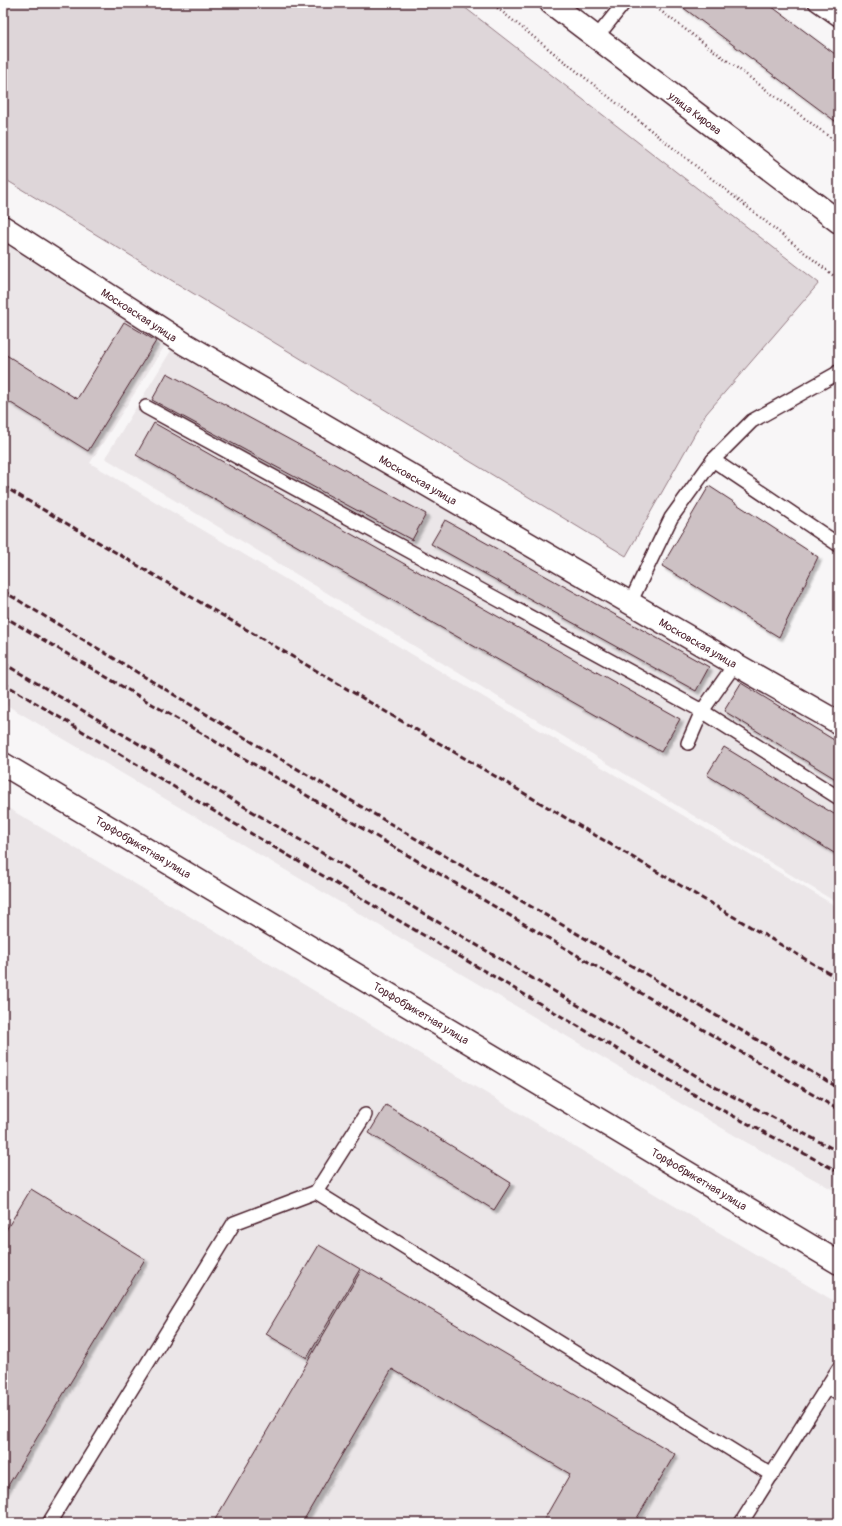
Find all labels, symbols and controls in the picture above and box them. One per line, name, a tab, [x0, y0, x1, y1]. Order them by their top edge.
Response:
street label: улица Кирова	[665, 89, 724, 137]
street label: Московская улица	[98, 286, 179, 345]
street label: Московская улица	[377, 453, 459, 508]
street label: Московская улица	[657, 616, 739, 671]
street label: Торфобрикетная улица	[92, 814, 193, 881]
street label: Торфобрикетная улица	[370, 980, 471, 1047]
street label: Торфобрикетная улица	[648, 1146, 749, 1213]

